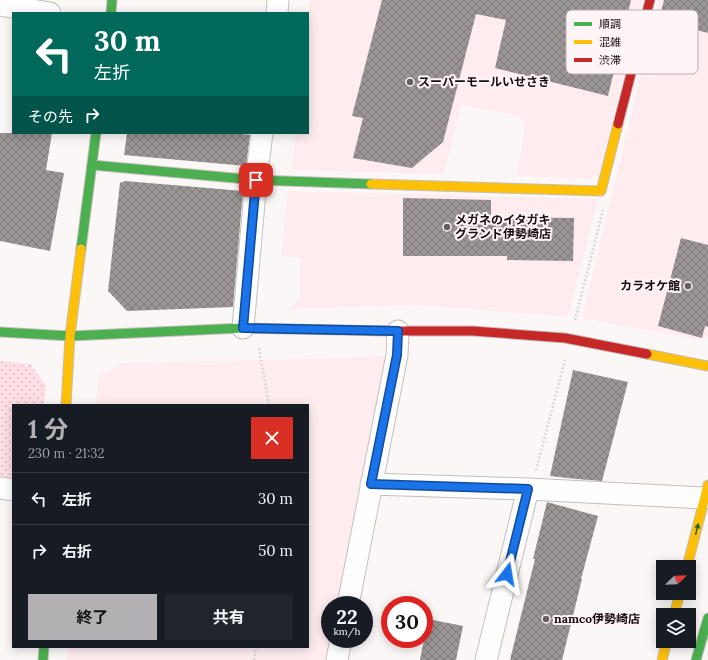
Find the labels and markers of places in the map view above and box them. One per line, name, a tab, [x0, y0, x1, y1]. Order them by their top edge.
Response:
place label: スーパーモールいせさき	[418, 74, 550, 89]
marker: スーパーモールいせさき	[405, 77, 415, 87]
pin	[239, 163, 273, 197]
place label: メガネのイタガキ グランド伊勢崎店	[455, 212, 551, 241]
marker: メガネのイタガキ グランド伊勢崎店	[442, 222, 452, 232]
place label: カラオケ館	[620, 278, 680, 293]
marker: カラオケ館	[683, 281, 693, 291]
place label: namco伊勢崎店	[554, 611, 640, 626]
marker: namco伊勢崎店	[541, 614, 551, 624]

